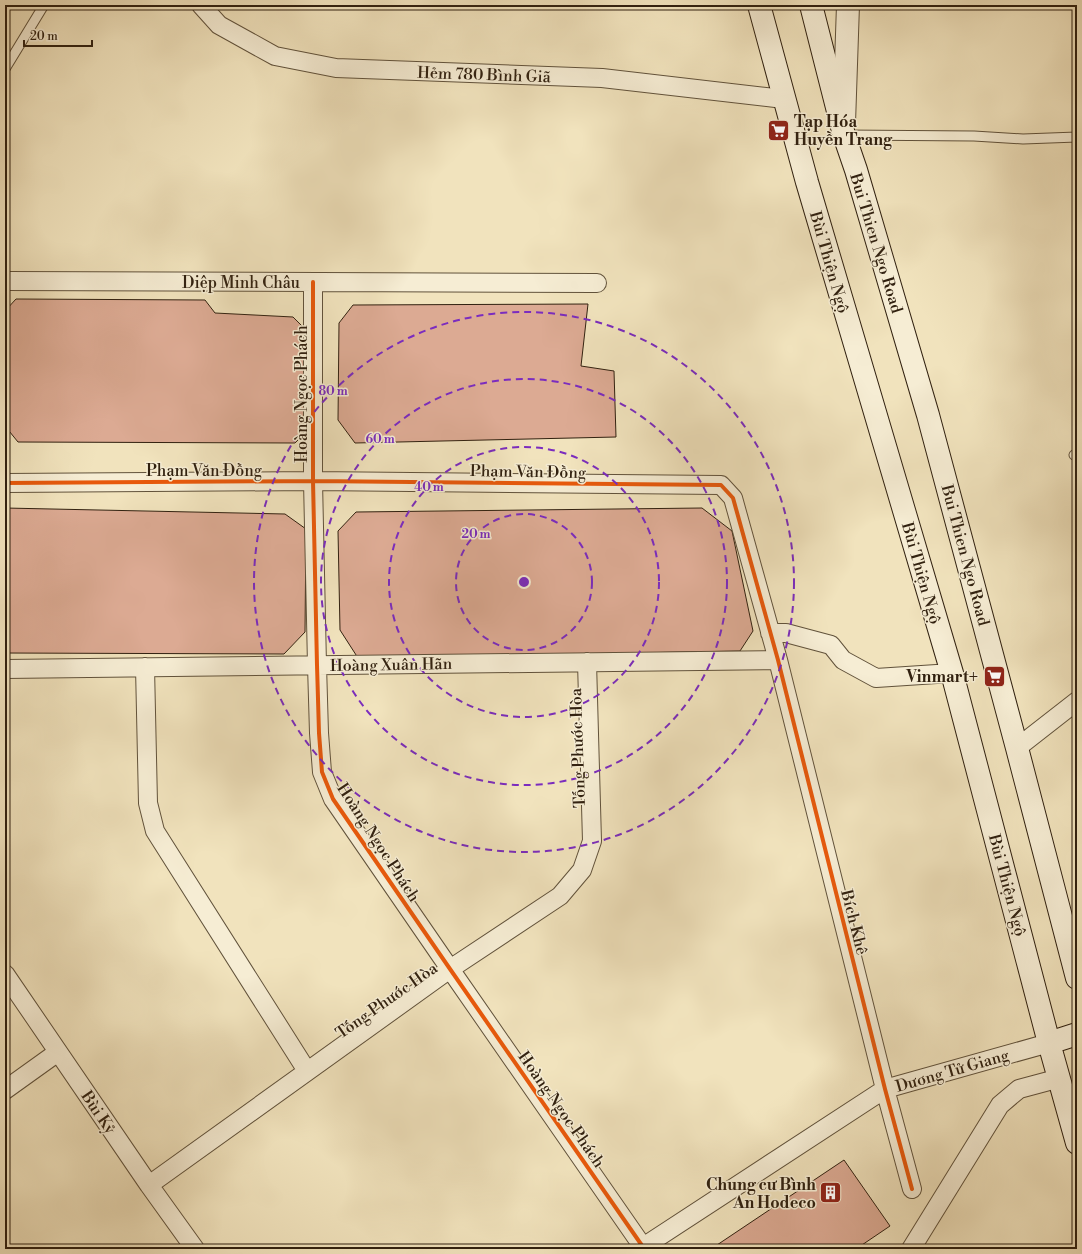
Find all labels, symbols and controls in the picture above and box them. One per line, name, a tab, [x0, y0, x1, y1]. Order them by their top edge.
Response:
scale bar	[24, 22, 92, 48]
text: 20 m	[30, 29, 58, 44]
street label: Hẻm 780 Bình Giã	[417, 63, 552, 87]
place label: Tạp Hóa Huyền Trang	[794, 112, 893, 150]
supermarket icon: Tạp Hóa Huyền Trang	[765, 117, 791, 143]
street label: Bui Thien Ngo Road	[845, 170, 907, 316]
street label: Bùi Thiện Ngộ	[805, 208, 853, 315]
street label: Diệp Minh Châu	[182, 273, 300, 293]
street label: Hoàng Ngọc Phách	[292, 325, 312, 463]
text: 80 m	[318, 384, 348, 399]
text: 60 m	[365, 432, 395, 447]
street label: Phạm Văn Đồng	[146, 461, 263, 481]
street label: Phạm Văn Đồng	[470, 461, 587, 483]
text: 40 m	[414, 480, 444, 495]
street label: Bui Thien Ngo Road	[936, 482, 993, 628]
street label: Bùi Thiện Ngộ	[897, 519, 945, 626]
text: 20 m	[461, 527, 491, 542]
centre of rings	[517, 575, 531, 589]
street label: Hoàng Xuân Hãn	[330, 654, 453, 676]
supermarket icon: Vinmart+	[981, 663, 1007, 689]
place label: Vinmart+	[905, 667, 978, 687]
street label: Tống Phước Hòa	[566, 687, 590, 808]
street label: Hoàng Ngọc Phách	[332, 779, 424, 906]
street label: Bùi Thiện Ngộ	[984, 831, 1030, 938]
street label: Bích Khê	[836, 887, 872, 957]
street label: Tống Phước Hòa	[332, 958, 442, 1043]
street label: Dương Tử Giang	[893, 1045, 1012, 1097]
street label: Hoàng Ngọc Phách	[514, 1047, 609, 1172]
street label: Bùi Kỷ	[76, 1086, 120, 1138]
place label: Chung cư Bình An Hodeco	[706, 1175, 816, 1213]
building icon: Chung cư Bình An Hodeco	[818, 1180, 844, 1206]

